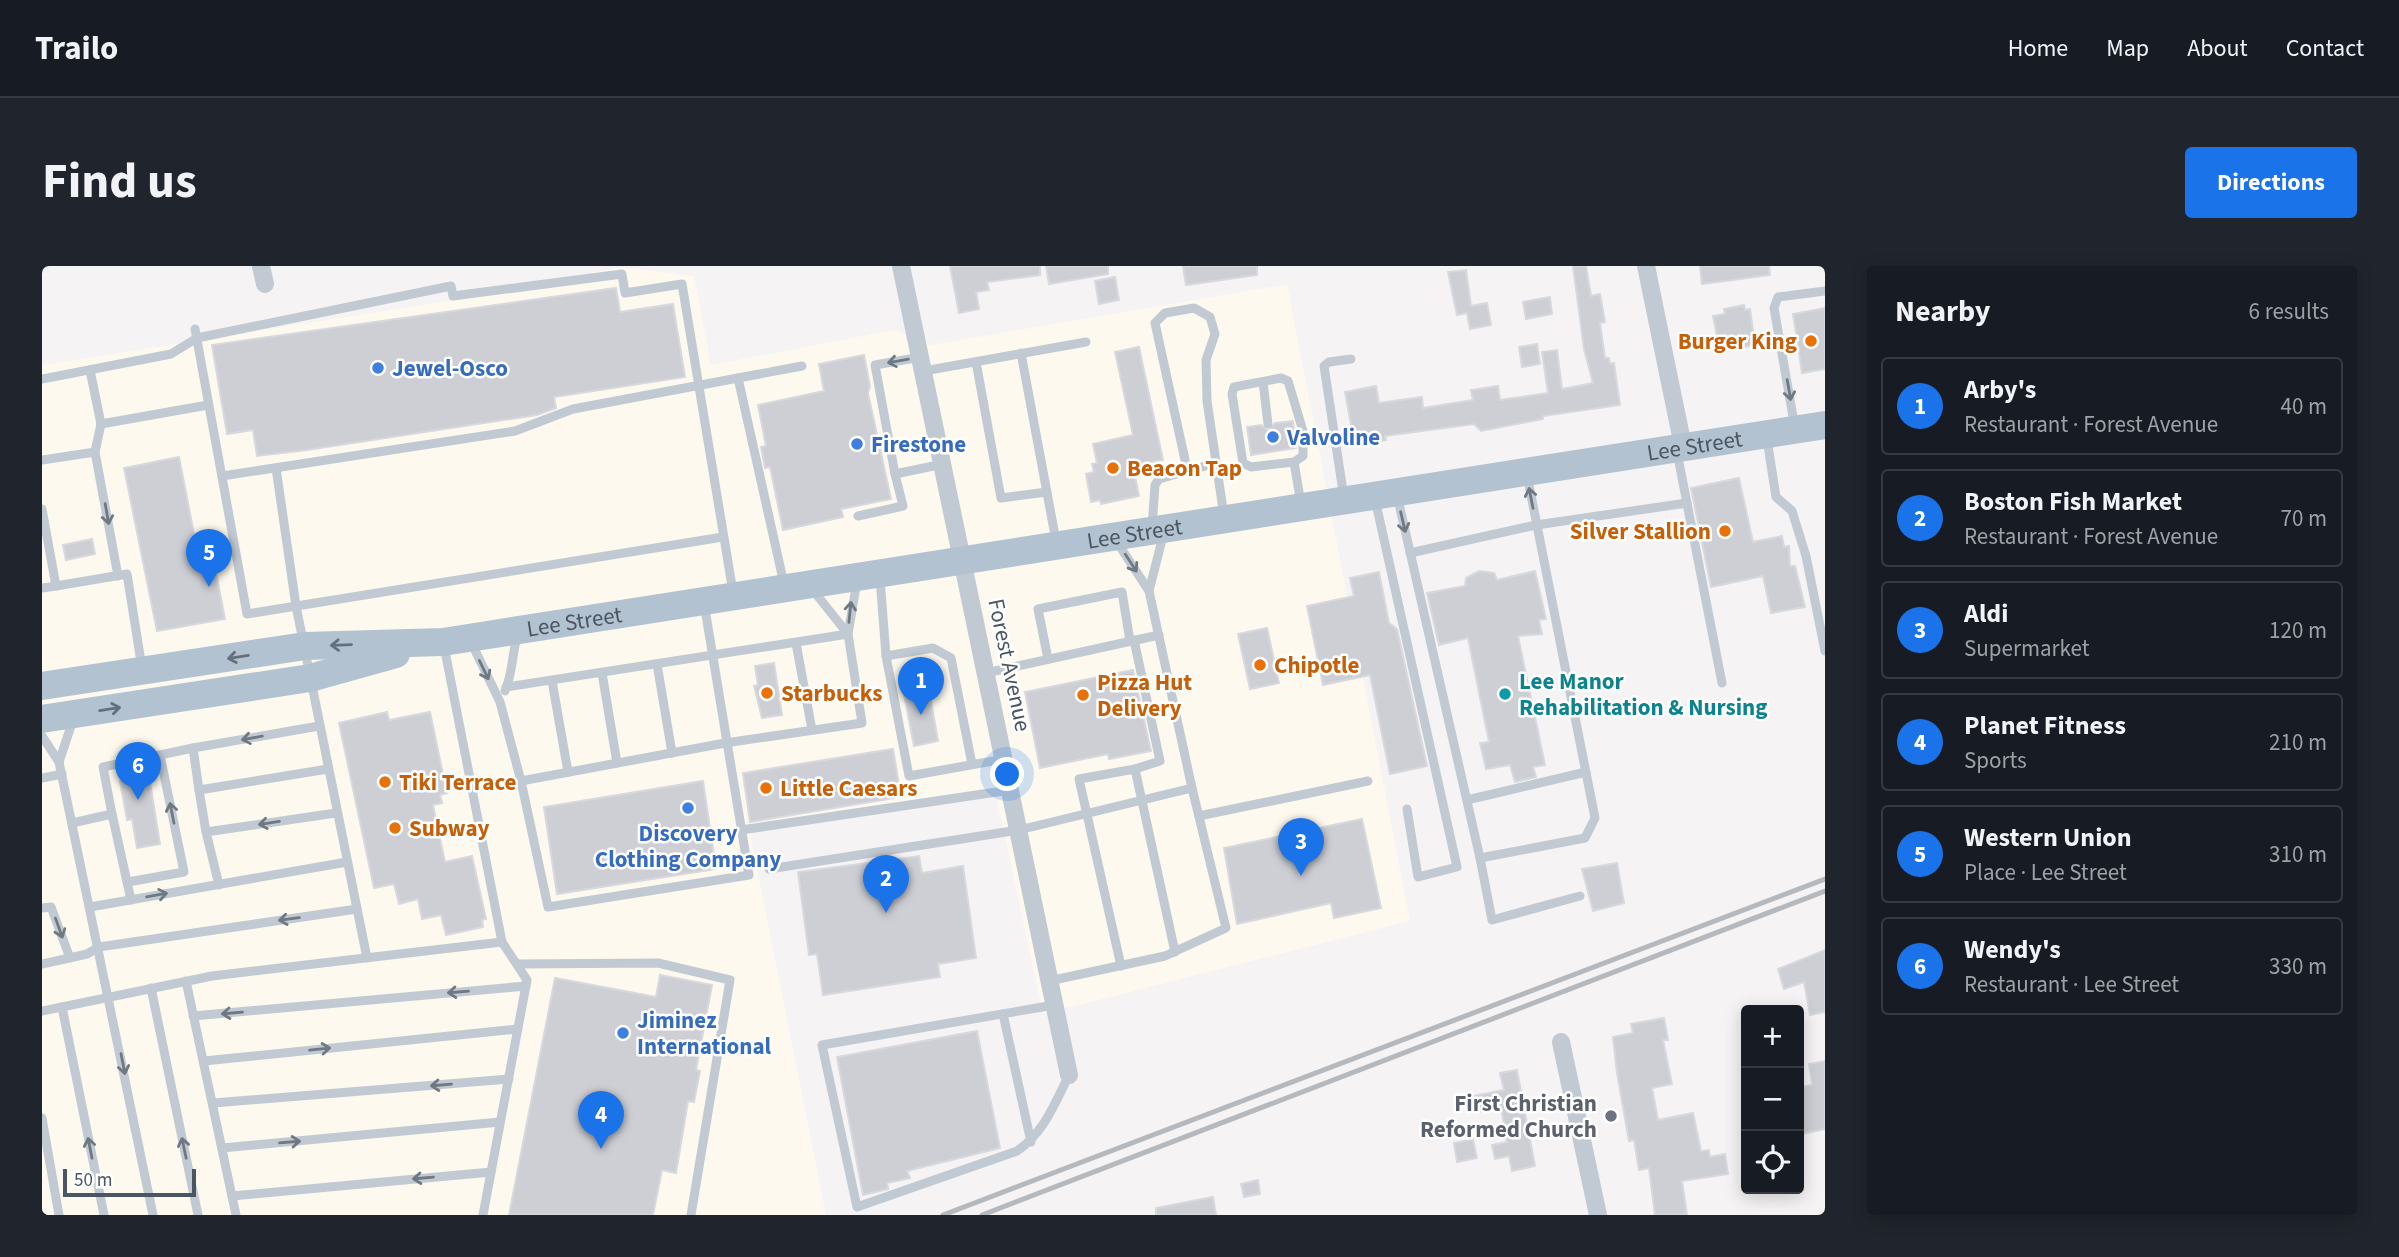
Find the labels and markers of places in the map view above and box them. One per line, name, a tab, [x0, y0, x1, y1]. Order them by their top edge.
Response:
place label: Burger King	[1678, 325, 1797, 358]
marker: Burger King	[1803, 333, 1819, 349]
place label: Jewel-Osco	[392, 352, 508, 385]
marker: Jewel-Osco	[370, 360, 386, 376]
place label: Valvoline	[1286, 421, 1380, 454]
place label: Firestone	[871, 428, 966, 461]
marker: Valvoline	[1265, 429, 1281, 445]
marker: Firestone	[849, 436, 865, 452]
place label: Beacon Tap	[1127, 452, 1242, 485]
marker: Beacon Tap	[1105, 460, 1121, 476]
place label: Silver Stallion	[1570, 515, 1711, 548]
marker: Silver Stallion	[1717, 523, 1733, 539]
pin: 5	[186, 529, 232, 587]
place label: Chipotle	[1274, 649, 1360, 682]
pin: 1	[898, 657, 944, 715]
marker: Chipotle	[1252, 657, 1268, 673]
place label: Lee Manor Rehabilitation & Nursing	[1519, 665, 1767, 724]
place label: Pizza Hut Delivery	[1097, 666, 1192, 725]
place label: Starbucks	[781, 677, 883, 710]
marker: Starbucks	[759, 685, 775, 701]
marker: Lee Manor Rehabilitation & Nursing	[1497, 686, 1513, 702]
marker: Pizza Hut Delivery	[1075, 687, 1091, 703]
pin: 6	[115, 742, 161, 800]
place label: Tiki Terrace	[399, 766, 517, 799]
place label: Little Caesars	[780, 772, 917, 805]
marker: Tiki Terrace	[377, 774, 393, 790]
marker: Little Caesars	[758, 780, 774, 796]
marker: Discovery Clothing Company	[680, 800, 696, 816]
place label: Subway	[409, 812, 490, 845]
place label: Discovery Clothing Company	[595, 817, 781, 876]
pin: 3	[1278, 818, 1324, 876]
marker: Subway	[387, 820, 403, 836]
pin: 2	[863, 855, 909, 913]
place label: Jiminez International	[637, 1004, 772, 1063]
marker: Jiminez International	[615, 1025, 631, 1041]
place label: First Christian Reformed Church	[1420, 1087, 1597, 1146]
pin: 4	[578, 1091, 624, 1149]
marker: First Christian Reformed Church	[1603, 1108, 1619, 1124]

